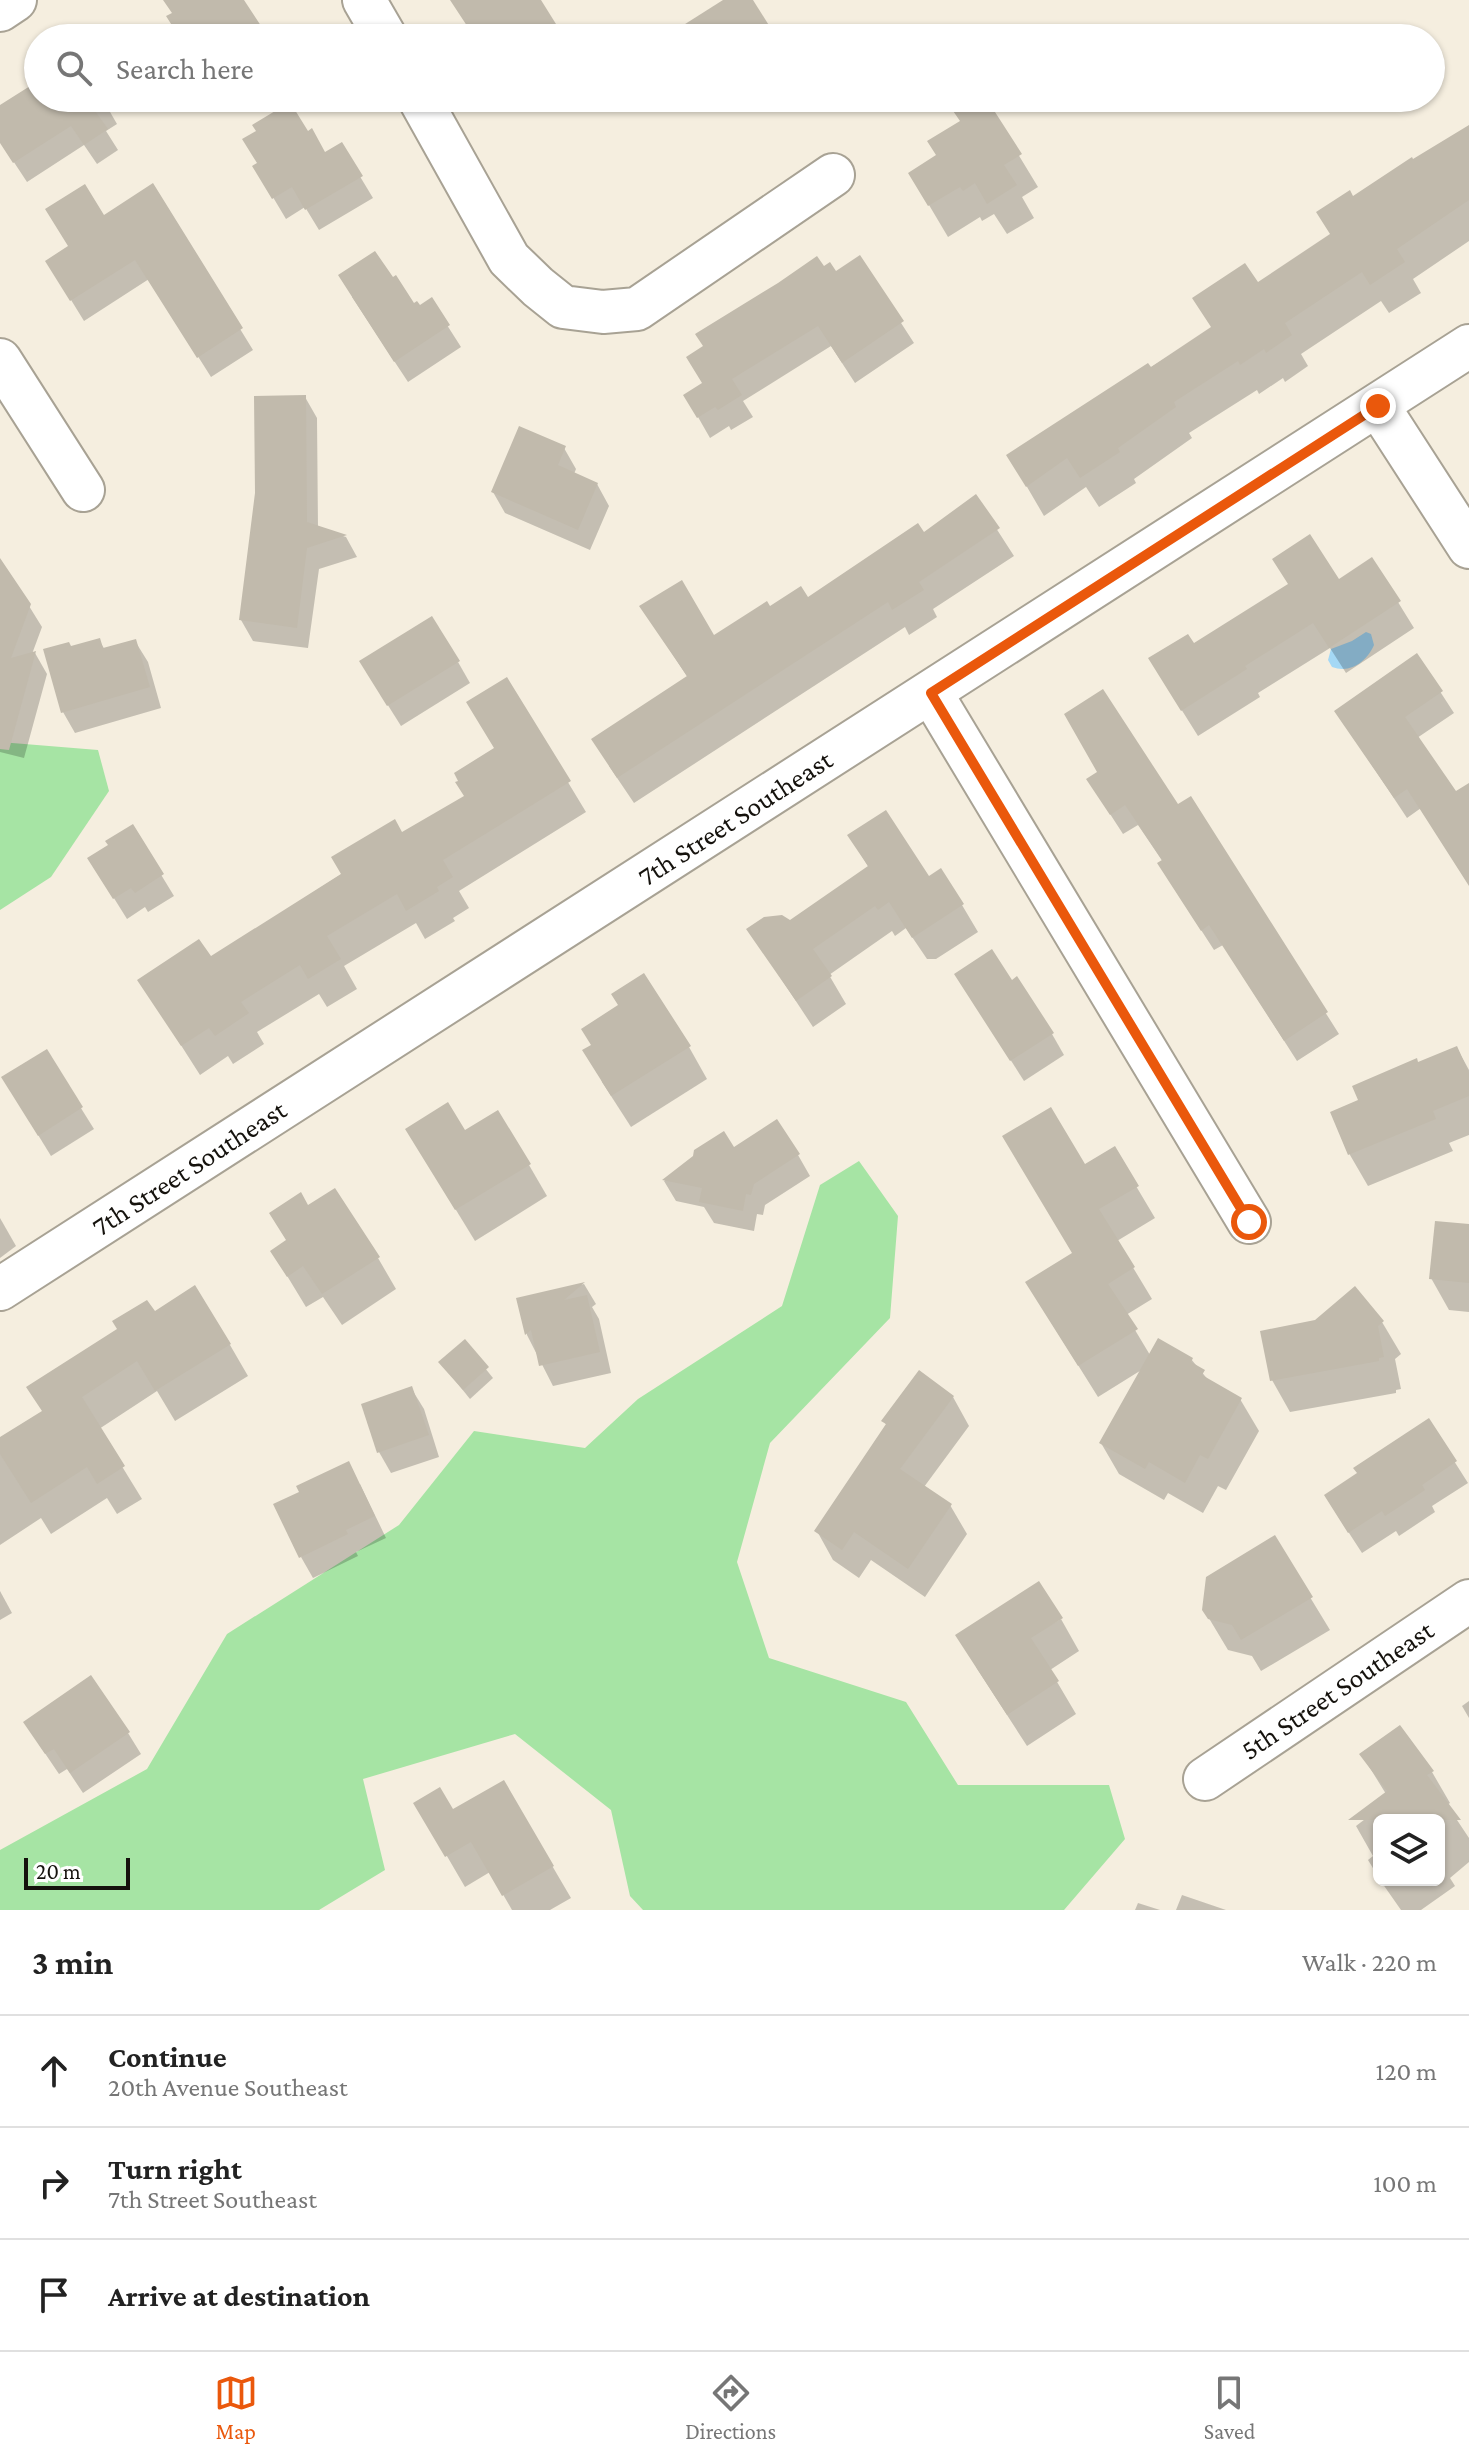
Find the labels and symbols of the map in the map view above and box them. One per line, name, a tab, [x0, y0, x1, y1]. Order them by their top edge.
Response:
route end	[1360, 388, 1396, 424]
street label: 7th Street Southeast	[632, 743, 838, 892]
street label: 7th Street Southeast	[86, 1093, 292, 1242]
route start	[1231, 1204, 1267, 1240]
street label: 5th Street Southeast	[1235, 1614, 1440, 1766]
scale bar	[24, 1854, 130, 1890]

